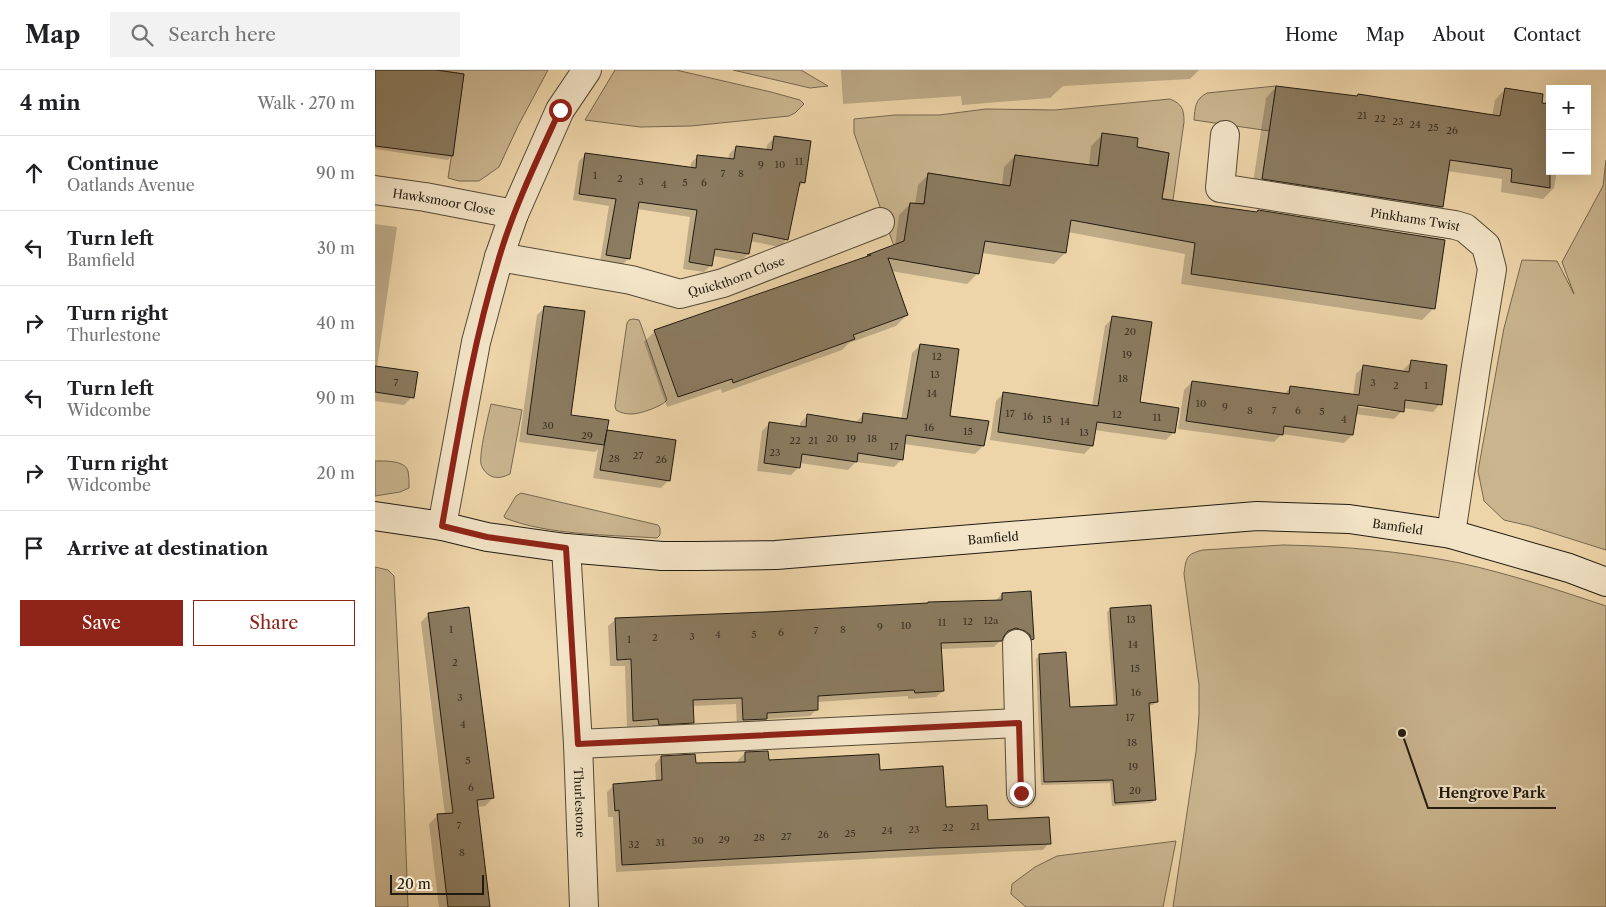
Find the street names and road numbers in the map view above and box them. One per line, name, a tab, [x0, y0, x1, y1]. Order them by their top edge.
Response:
street label: Hawksmoor Close	[392, 185, 497, 218]
street label: Pinkhams Twist	[1369, 204, 1463, 234]
street label: Quickthorn Close	[686, 252, 787, 299]
street label: Bamfield	[1371, 515, 1425, 537]
street label: Bamfield	[967, 528, 1020, 547]
street label: Thurlestone	[571, 767, 589, 838]

